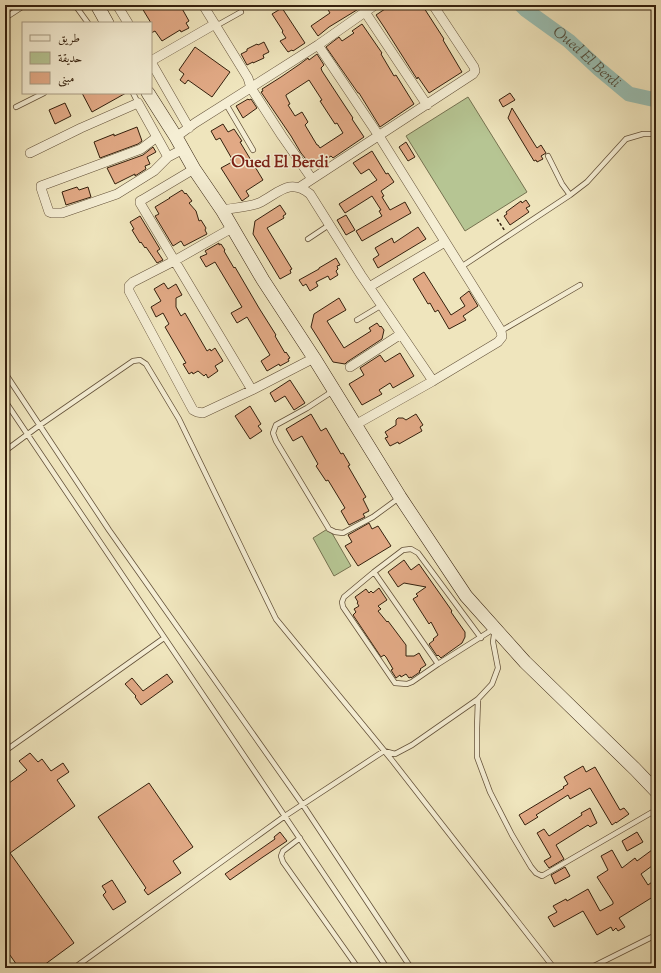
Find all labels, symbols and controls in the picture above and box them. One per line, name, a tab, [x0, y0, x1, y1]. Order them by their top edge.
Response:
legend	[22, 22, 152, 94]
water label: Oued El Berdi	[548, 22, 625, 93]
text: طريق	[58, 30, 80, 48]
text: حديقة	[58, 50, 82, 68]
text: مبنى	[58, 70, 74, 88]
district label: Oued El Berdi	[231, 152, 329, 175]

